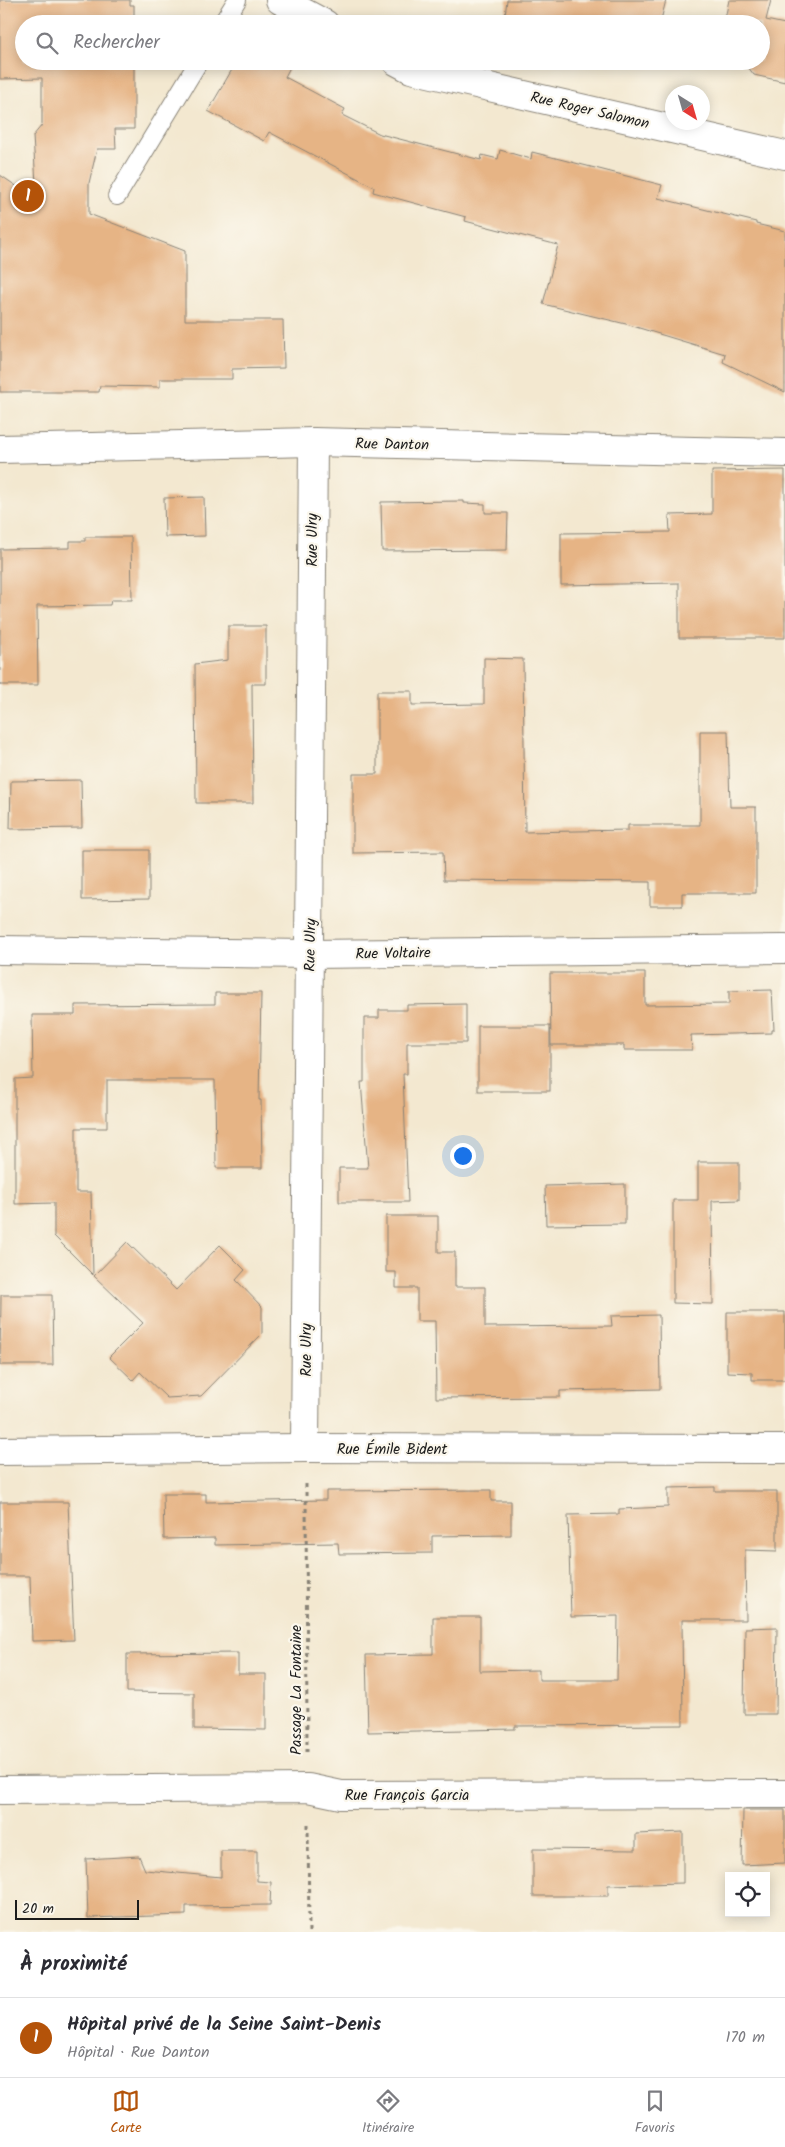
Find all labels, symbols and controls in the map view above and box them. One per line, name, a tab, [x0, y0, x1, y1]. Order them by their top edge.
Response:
search box	[15, 15, 770, 70]
text: Rechercher	[73, 28, 160, 58]
icon: search	[33, 29, 61, 57]
north arrow	[665, 85, 710, 130]
street label: Rue Roger Salomon	[528, 86, 652, 136]
pin: 1	[12, 177, 44, 215]
street label: Rue Danton	[355, 432, 429, 458]
street label: Rue Ulry	[301, 512, 325, 567]
street label: Rue Ulry	[299, 917, 323, 972]
street label: Rue Voltaire	[355, 941, 431, 967]
your location	[450, 1143, 476, 1169]
street label: Rue Ulry	[295, 1322, 319, 1377]
street label: Rue Émile Bident	[337, 1438, 448, 1462]
street label: Passage La Fontaine	[285, 1625, 309, 1755]
street label: Rue François Garcia	[345, 1784, 469, 1808]
map controls	[725, 1872, 770, 1917]
button: locate	[725, 1872, 770, 1917]
scale bar	[15, 1897, 139, 1920]
text: 20 m	[22, 1898, 54, 1920]
text: À proximité	[20, 1948, 127, 1981]
text: Hôpital privé de la Seine Saint-Denis	[67, 2010, 381, 2040]
text: 1	[34, 2025, 38, 2050]
text: 170 m	[725, 2025, 765, 2050]
text: Hôpital · Rue Danton	[67, 2040, 210, 2065]
tab: Carte	[110, 2087, 142, 2139]
tab: Itinéraire	[362, 2087, 414, 2139]
tab: Favoris	[635, 2087, 675, 2139]

